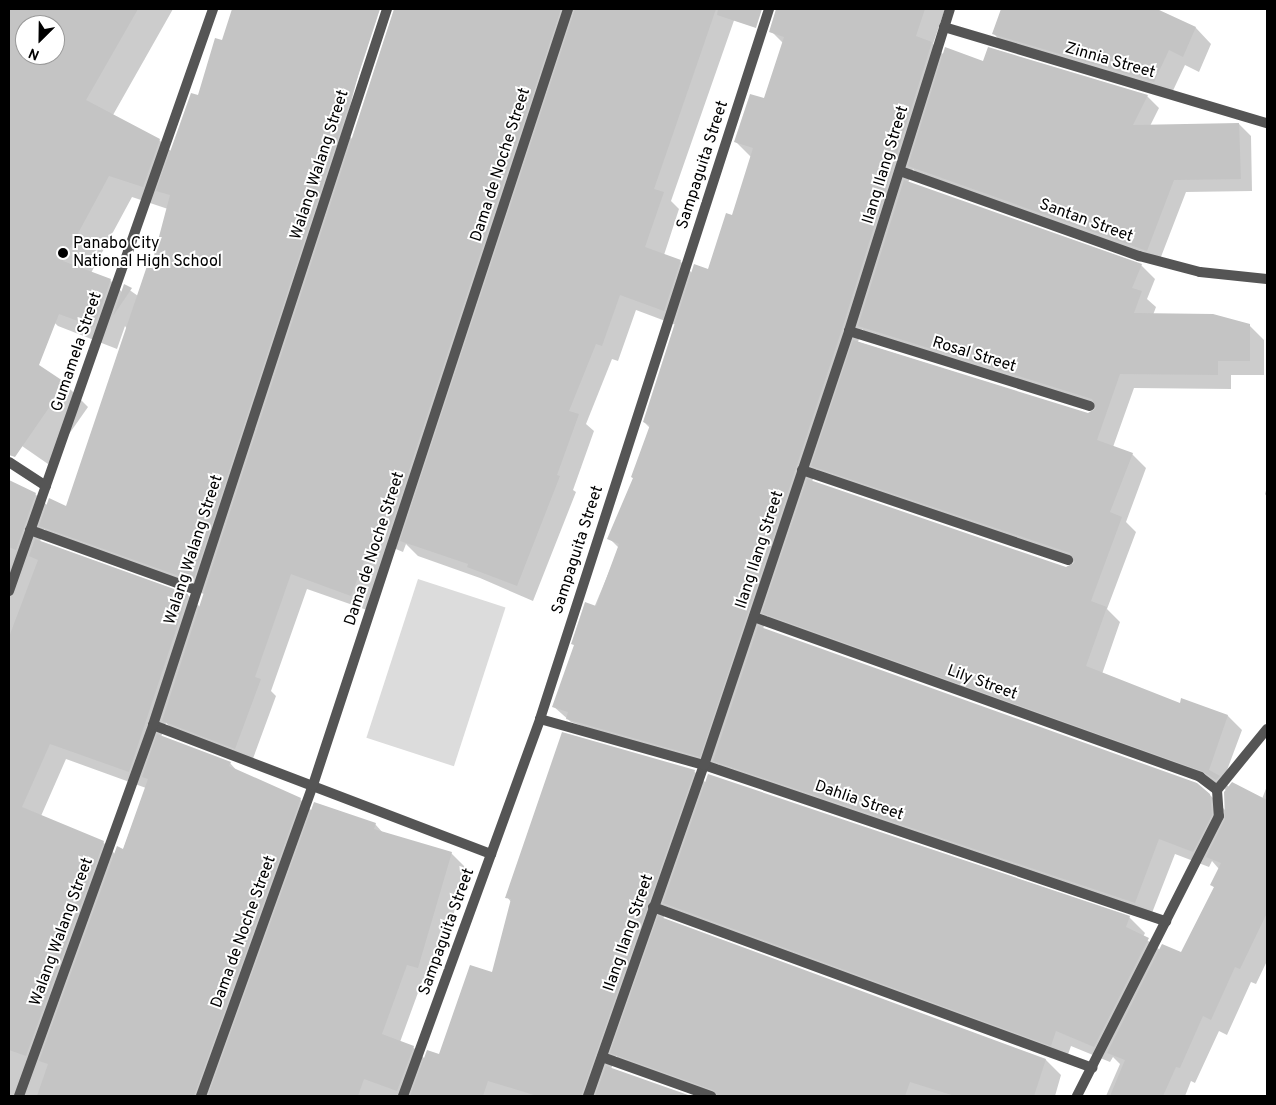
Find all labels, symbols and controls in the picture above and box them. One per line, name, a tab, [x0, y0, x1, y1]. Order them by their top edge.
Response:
north arrow	[15, 15, 65, 65]
street label: Zinnia Street	[1063, 39, 1157, 83]
text: N	[26, 44, 42, 63]
street label: Dama de Noche Street	[467, 86, 535, 244]
street label: Walang Walang Street	[287, 88, 353, 242]
street label: Sampaguita Street	[673, 98, 733, 232]
street label: Ilang Ilang Street	[859, 103, 913, 227]
street label: Santan Street	[1037, 195, 1135, 247]
place label: Panabo City National High School	[73, 234, 222, 272]
marker: Panabo City National High School	[57, 247, 69, 259]
street label: Gumamela Street	[48, 290, 106, 414]
street label: Rosal Street	[930, 333, 1018, 377]
street label: Dama de Noche Street	[341, 470, 409, 628]
street label: Walang Walang Street	[161, 473, 227, 627]
street label: Sampaguita Street	[548, 483, 608, 617]
street label: Ilang Ilang Street	[732, 489, 788, 611]
street label: Lily Street	[944, 661, 1020, 705]
street label: Dahlia Street	[812, 777, 906, 825]
street label: Dama de Noche Street	[208, 853, 280, 1011]
street label: Walang Walang Street	[26, 855, 98, 1009]
street label: Sampaguita Street	[415, 866, 479, 998]
street label: Ilang Ilang Street	[600, 872, 658, 994]

